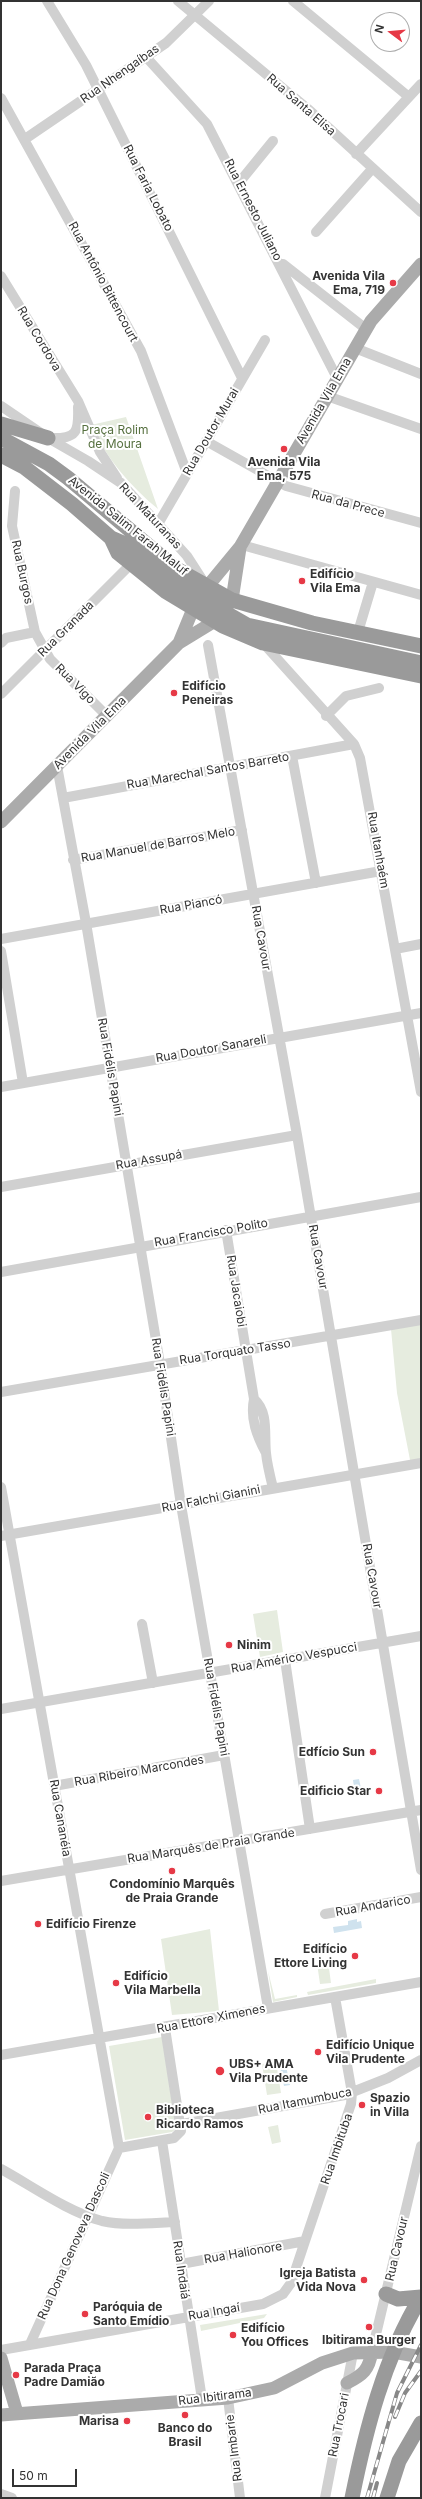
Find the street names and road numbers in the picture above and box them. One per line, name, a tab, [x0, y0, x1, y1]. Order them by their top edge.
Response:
street label: Rua Nhengaíbas	[78, 42, 162, 106]
street label: Rua Santa Elisa	[264, 71, 338, 139]
street label: Rua Faria Lobato	[120, 142, 176, 234]
street label: Rua Ernesto Juliano	[221, 157, 285, 263]
street label: Rua Antônio Bittencourt	[65, 219, 141, 345]
street label: Rua Cordova	[14, 304, 64, 374]
street label: Avenida Vila Ema	[293, 355, 355, 447]
street label: Rua Doutor Murai	[180, 386, 242, 478]
street label: Avenida Salim Farah Maluf	[65, 473, 191, 579]
street label: Rua Maturanas	[116, 480, 184, 552]
street label: Rua da Prece	[310, 487, 386, 521]
street label: Rua Burgos	[8, 539, 36, 605]
street label: Rua Granada	[35, 598, 97, 660]
street label: Rua Vigo	[52, 661, 98, 707]
street label: Avenida Vila Ema	[51, 694, 129, 772]
street label: Rua Marechal Santos Barreto	[126, 750, 290, 792]
street label: Rua Itanhaém	[364, 811, 392, 889]
street label: Rua Manuel de Barros Melo	[80, 824, 236, 866]
street label: Rua Piancó	[159, 892, 223, 918]
street label: Rua Cavour	[248, 904, 274, 972]
street label: Rua Fidélis Papini	[94, 1017, 126, 1117]
street label: Rua Doutor Sanareli	[155, 1032, 267, 1066]
street label: Rua Assupá	[115, 1147, 183, 1173]
street label: Rua Francisco Polito	[153, 1216, 269, 1250]
street label: Rua Cavour	[305, 1223, 331, 1291]
street label: Rua Jacaiobi	[223, 1254, 249, 1328]
street label: Rua Torquato Tasso	[178, 1336, 292, 1368]
street label: Rua Fidélis Papini	[148, 1337, 178, 1437]
street label: Rua Falchi Gianini	[160, 1482, 262, 1516]
street label: Rua Cavour	[359, 1542, 385, 1610]
street label: Rua Américo Vespucci	[230, 1640, 358, 1676]
street label: Rua Fidélis Papini	[200, 1657, 232, 1757]
street label: Rua Ribeiro Marcondes	[73, 1752, 205, 1790]
street label: Rua Cananéia	[46, 1778, 74, 1858]
street label: Rua Marquês de Praia Grande	[126, 1826, 296, 1866]
street label: Rua Andarico	[334, 1892, 412, 1920]
street label: Rua Ettore Ximenes	[155, 2001, 267, 2037]
street label: Rua Itamumbuca	[257, 2085, 353, 2117]
street label: Rua Imbituba	[318, 2112, 356, 2186]
street label: Rua Dona Genoveva Dascoli	[35, 2170, 113, 2322]
street label: Rua Cavour	[383, 2215, 411, 2283]
street label: Rua Halionore	[203, 2239, 283, 2267]
street label: Rua Indaiá	[170, 2240, 192, 2300]
street label: Rua Ingaí	[187, 2300, 241, 2324]
street label: Rua Ibitirama	[178, 2385, 252, 2409]
street label: Rua Trocari	[326, 2392, 352, 2458]
street label: Rua Imbarie	[223, 2414, 245, 2482]

